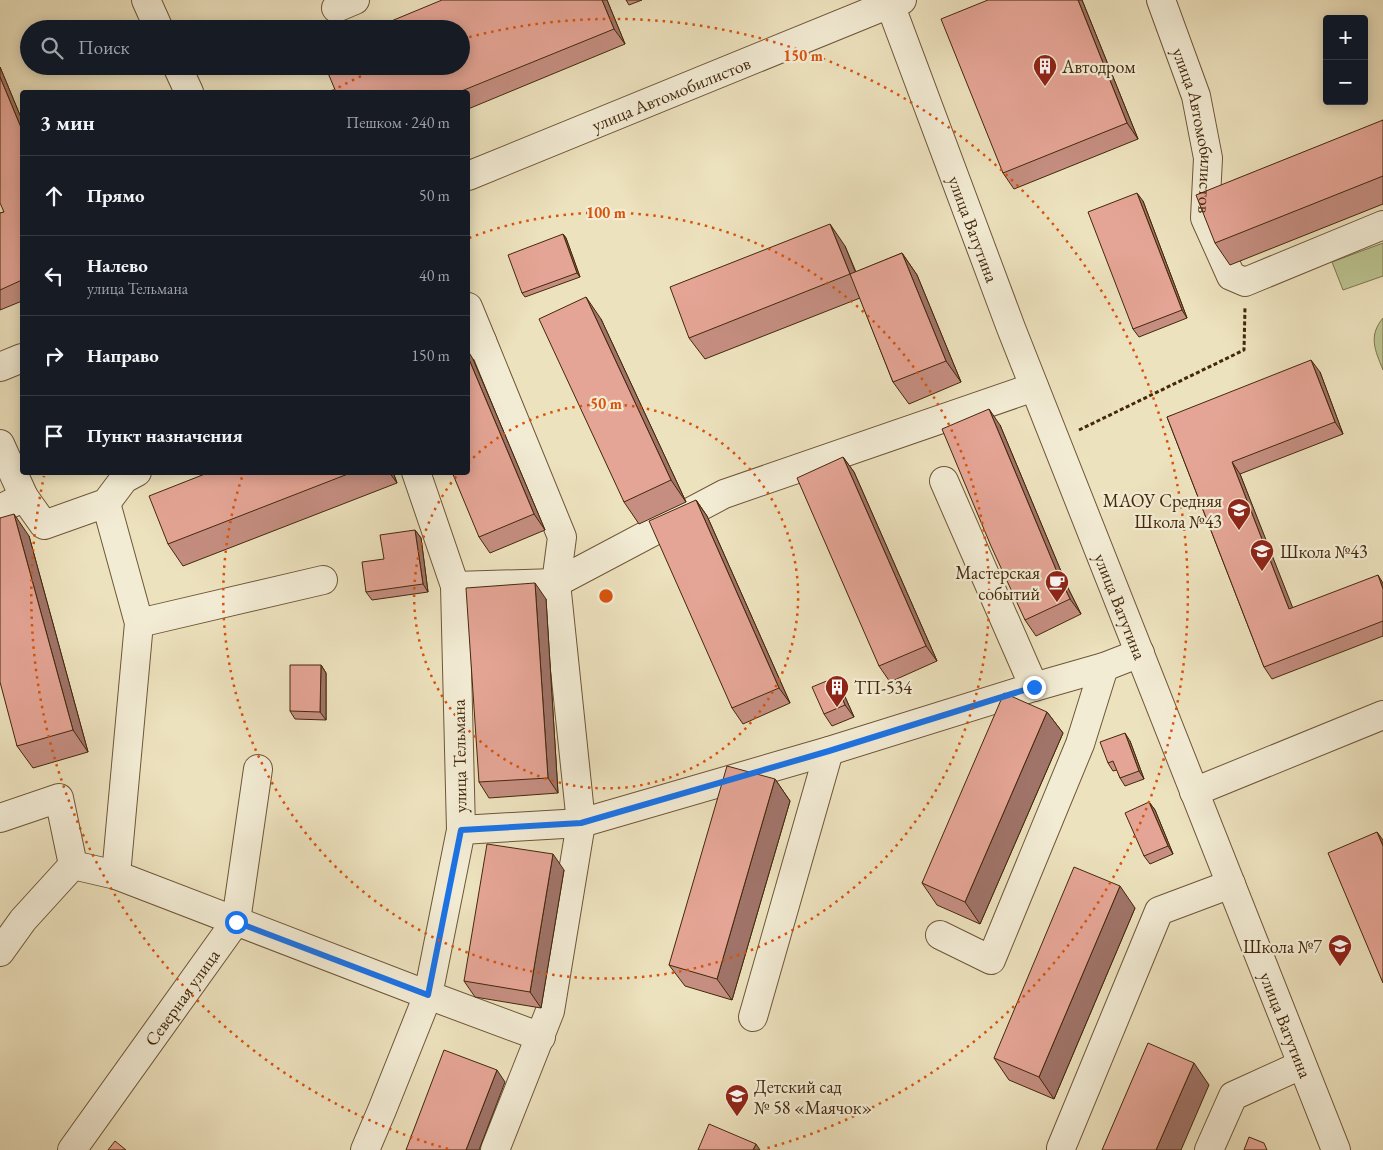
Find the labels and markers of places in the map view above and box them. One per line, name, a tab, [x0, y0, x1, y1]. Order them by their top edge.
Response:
building icon: Автодром	[1032, 53, 1058, 87]
place label: Автодром	[1061, 55, 1136, 78]
place label: МАОУ Средняя Школа №43	[1103, 489, 1222, 533]
school or university icon: МАОУ Средняя Школа №43	[1226, 497, 1252, 531]
school or university icon: Школа №43	[1249, 538, 1275, 572]
place label: Школа №43	[1280, 540, 1368, 563]
place label: Мастерская событий	[955, 561, 1040, 605]
cafe icon: Мастерская событий	[1044, 569, 1070, 603]
centre of rings	[597, 587, 615, 605]
building icon: ТП-534	[824, 674, 850, 708]
place label: ТП-534	[854, 676, 912, 699]
school or university icon: Школа №7	[1327, 933, 1353, 967]
place label: Школа №7	[1243, 935, 1322, 958]
place label: Детский сад № 58 «Маячок»	[754, 1075, 872, 1119]
school or university icon: Детский сад № 58 «Маячок»	[724, 1083, 750, 1117]

